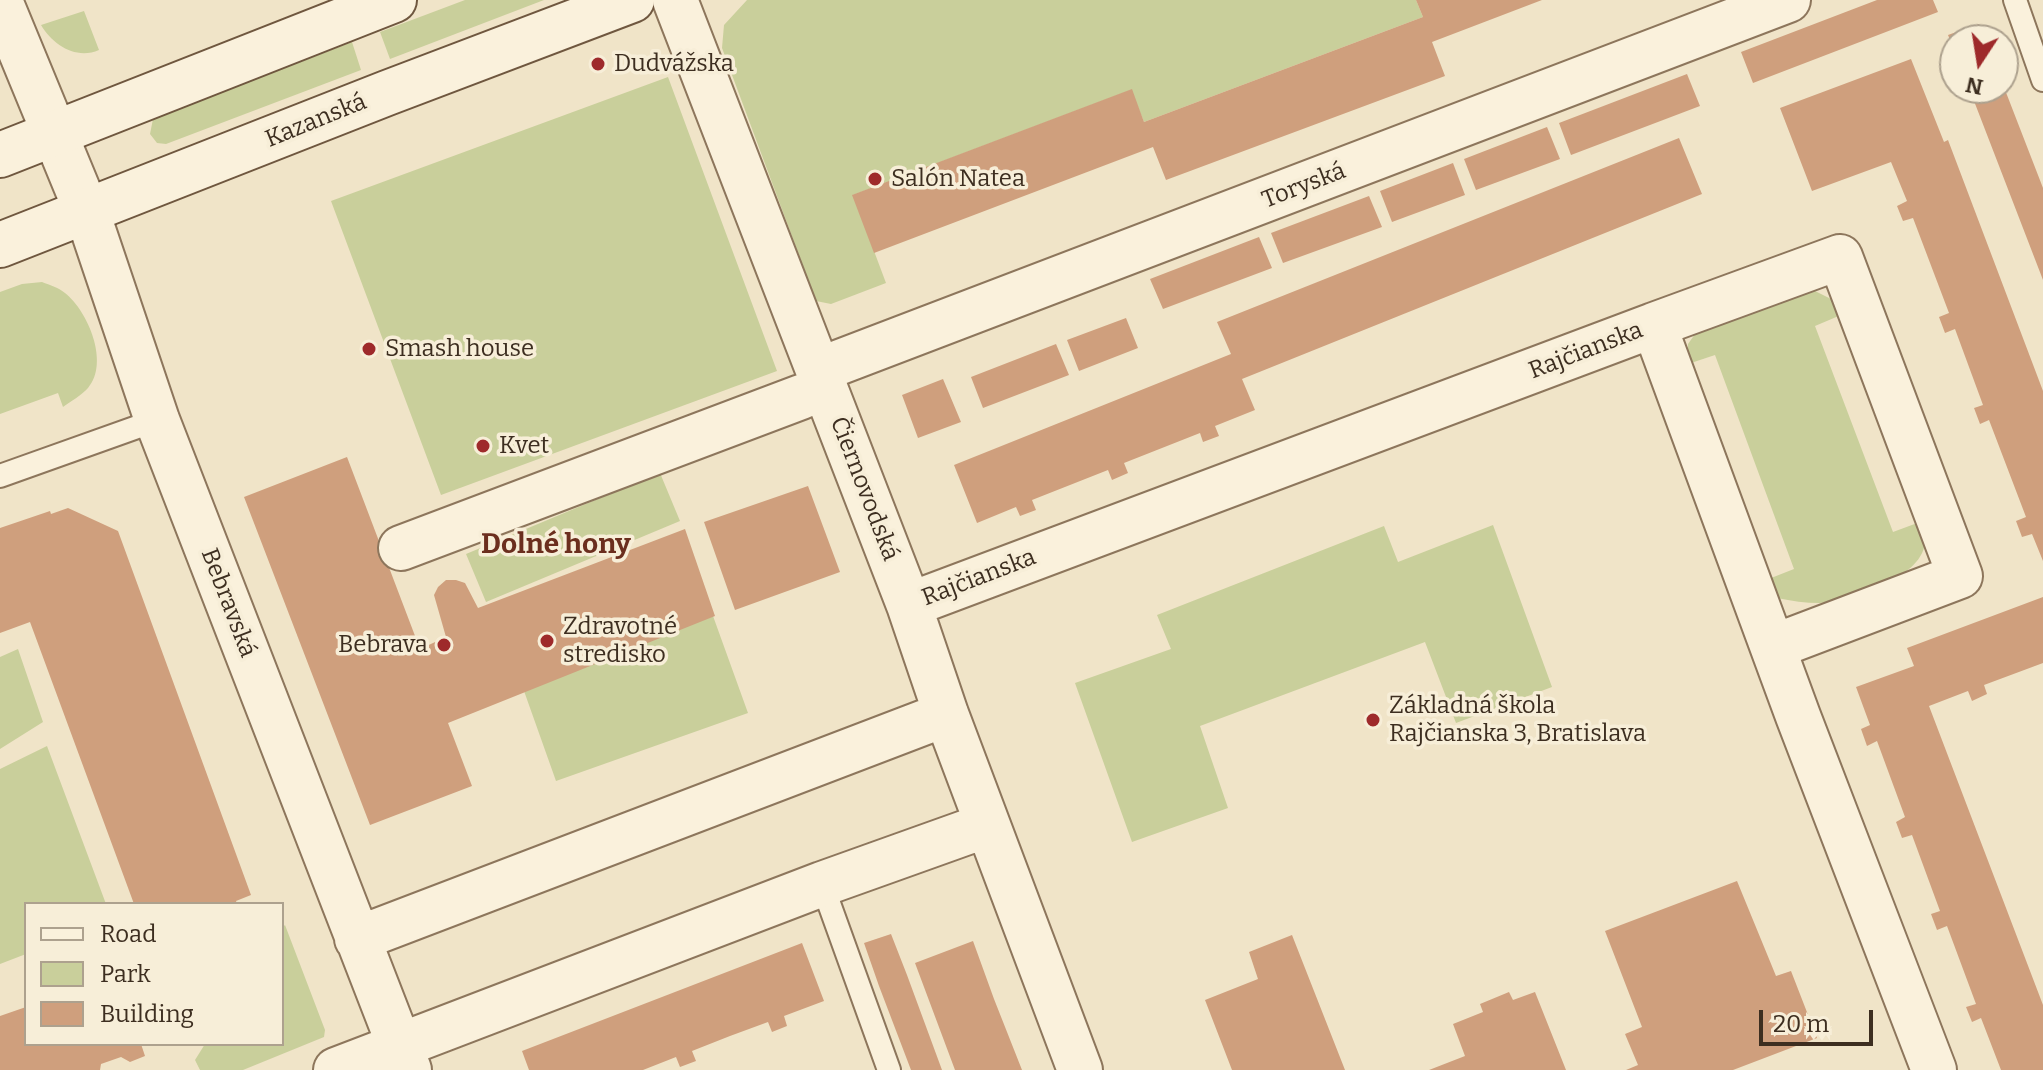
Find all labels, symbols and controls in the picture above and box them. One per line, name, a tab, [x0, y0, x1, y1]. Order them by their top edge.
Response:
north arrow	[1939, 24, 2019, 104]
place label: Dudvážska	[614, 50, 734, 78]
marker: Dudvážska	[589, 55, 607, 73]
text: N	[1963, 71, 1985, 101]
street label: Kazanská	[261, 88, 371, 154]
street label: Toryská	[1258, 157, 1350, 215]
place label: Salón Natea	[891, 165, 1025, 193]
marker: Salón Natea	[866, 170, 884, 188]
street label: Rajčianska	[1525, 316, 1647, 386]
place label: Smash house	[385, 335, 534, 363]
marker: Smash house	[360, 340, 378, 358]
street label: Čiernovodská	[823, 413, 905, 565]
place label: Kvet	[499, 432, 549, 460]
marker: Kvet	[474, 437, 492, 455]
district label: Dolné hony	[481, 528, 631, 562]
street label: Rajčianska	[918, 543, 1040, 613]
street label: Bebravská	[194, 545, 262, 661]
place label: Zdravotné stredisko	[563, 613, 677, 669]
place label: Bebrava	[338, 631, 428, 659]
marker: Zdravotné stredisko	[538, 632, 556, 650]
marker: Bebrava	[435, 636, 453, 654]
place label: Základná škola Rajčianska 3, Bratislava	[1389, 692, 1646, 748]
marker: Základná škola Rajčianska 3, Bratislava	[1364, 711, 1382, 729]
legend	[24, 902, 284, 1046]
text: Road	[100, 920, 156, 948]
text: Park	[100, 960, 151, 988]
scale bar	[1763, 994, 1877, 1044]
text: Building	[100, 1000, 194, 1028]
text: 20 m	[1773, 1010, 1829, 1038]

